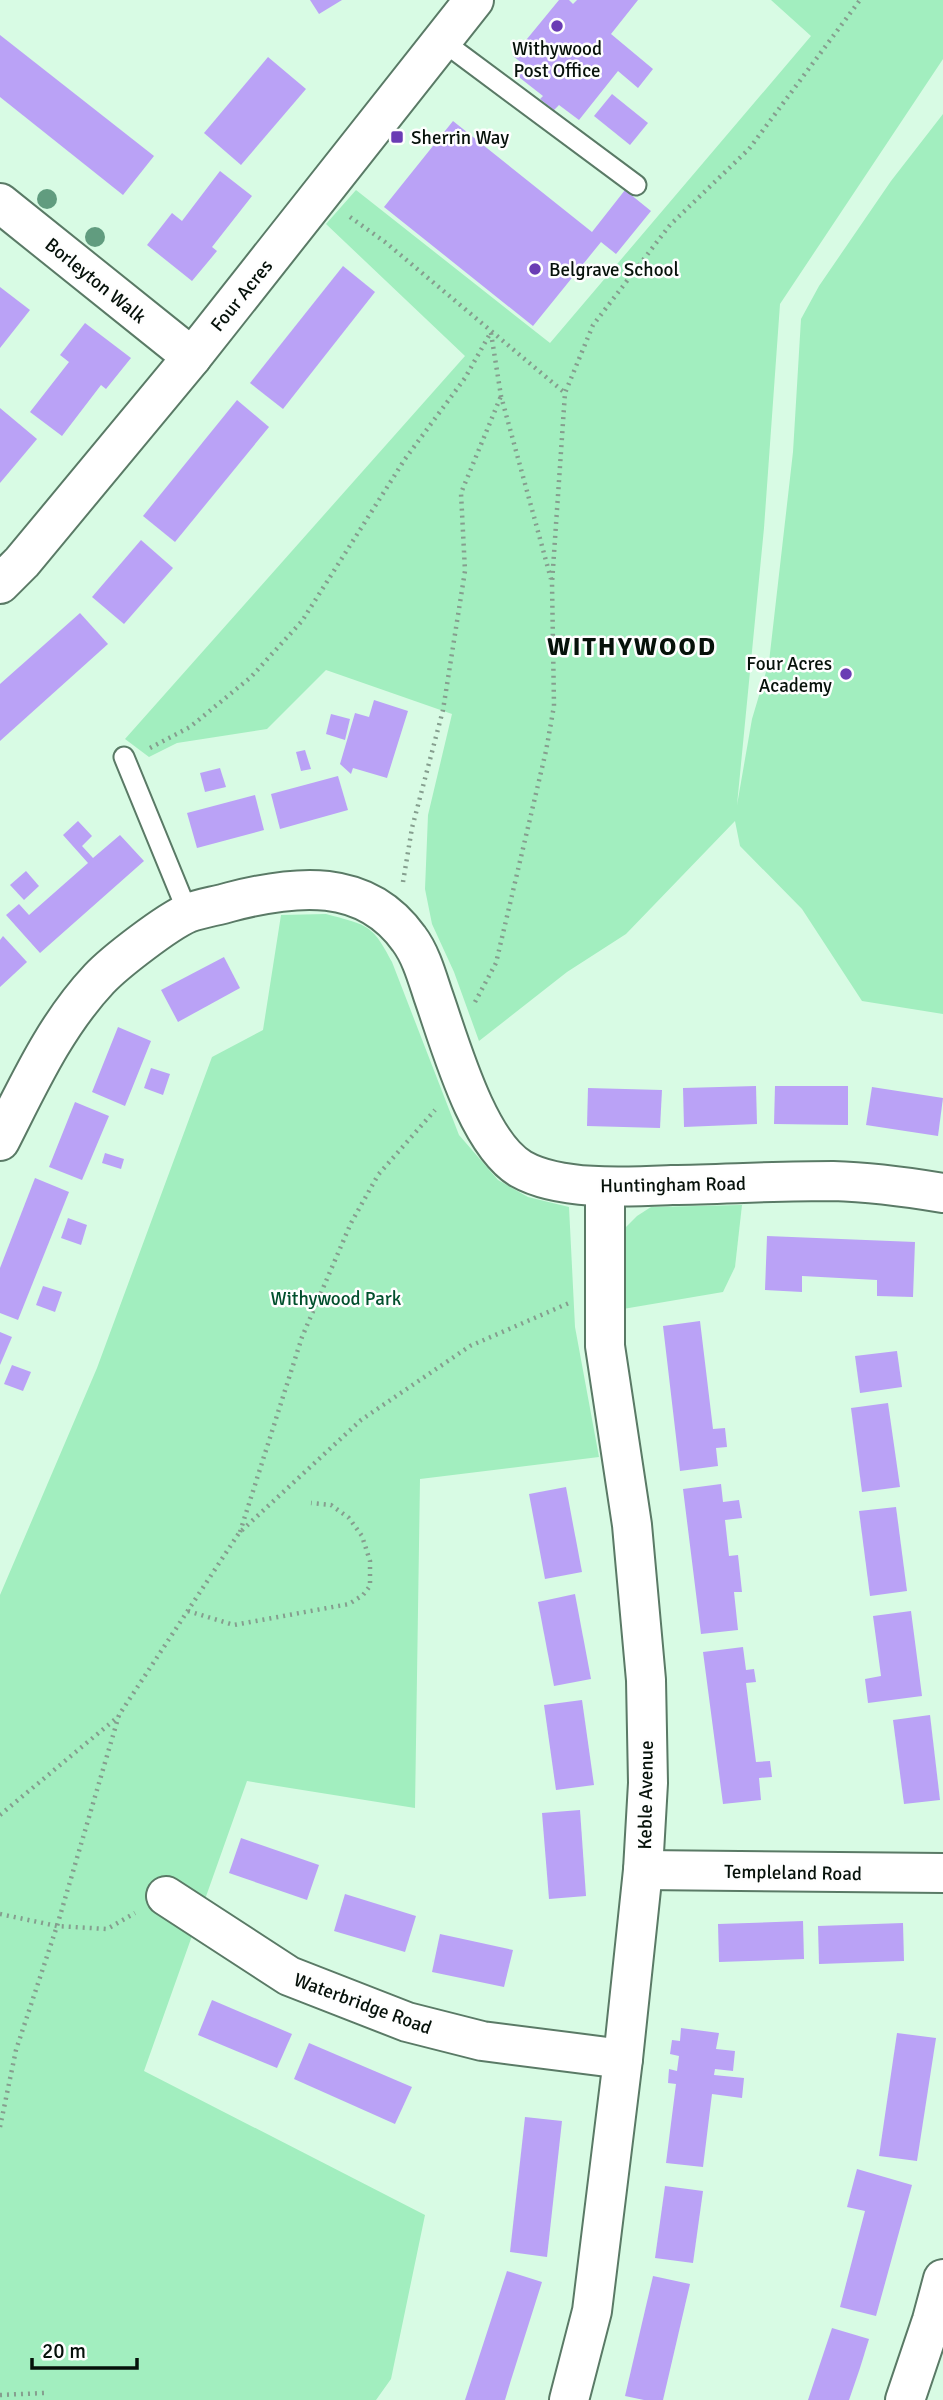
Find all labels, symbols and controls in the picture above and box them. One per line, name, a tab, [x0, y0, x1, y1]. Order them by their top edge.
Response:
marker: Withywood Post Office	[549, 18, 565, 34]
place label: Withywood Post Office	[512, 37, 602, 83]
place label: Sherrin Way	[411, 126, 509, 150]
marker: Sherrin Way	[389, 129, 405, 145]
street label: Borleyton Walk	[40, 233, 151, 329]
street label: Four Acres	[205, 255, 278, 336]
place label: Belgrave School	[549, 258, 679, 282]
marker: Belgrave School	[527, 261, 543, 277]
district label: WITHYWOOD	[547, 631, 717, 663]
place label: Four Acres Academy	[746, 652, 832, 698]
marker: Four Acres Academy	[838, 666, 854, 682]
street label: Huntingham Road	[600, 1172, 746, 1198]
park label: Withywood Park	[271, 1287, 402, 1311]
street label: Keble Avenue	[633, 1740, 659, 1850]
street label: Templeland Road	[724, 1860, 862, 1886]
street label: Waterbridge Road	[291, 1968, 435, 2040]
scale bar	[32, 2326, 136, 2370]
text: 20 m	[42, 2338, 86, 2364]

